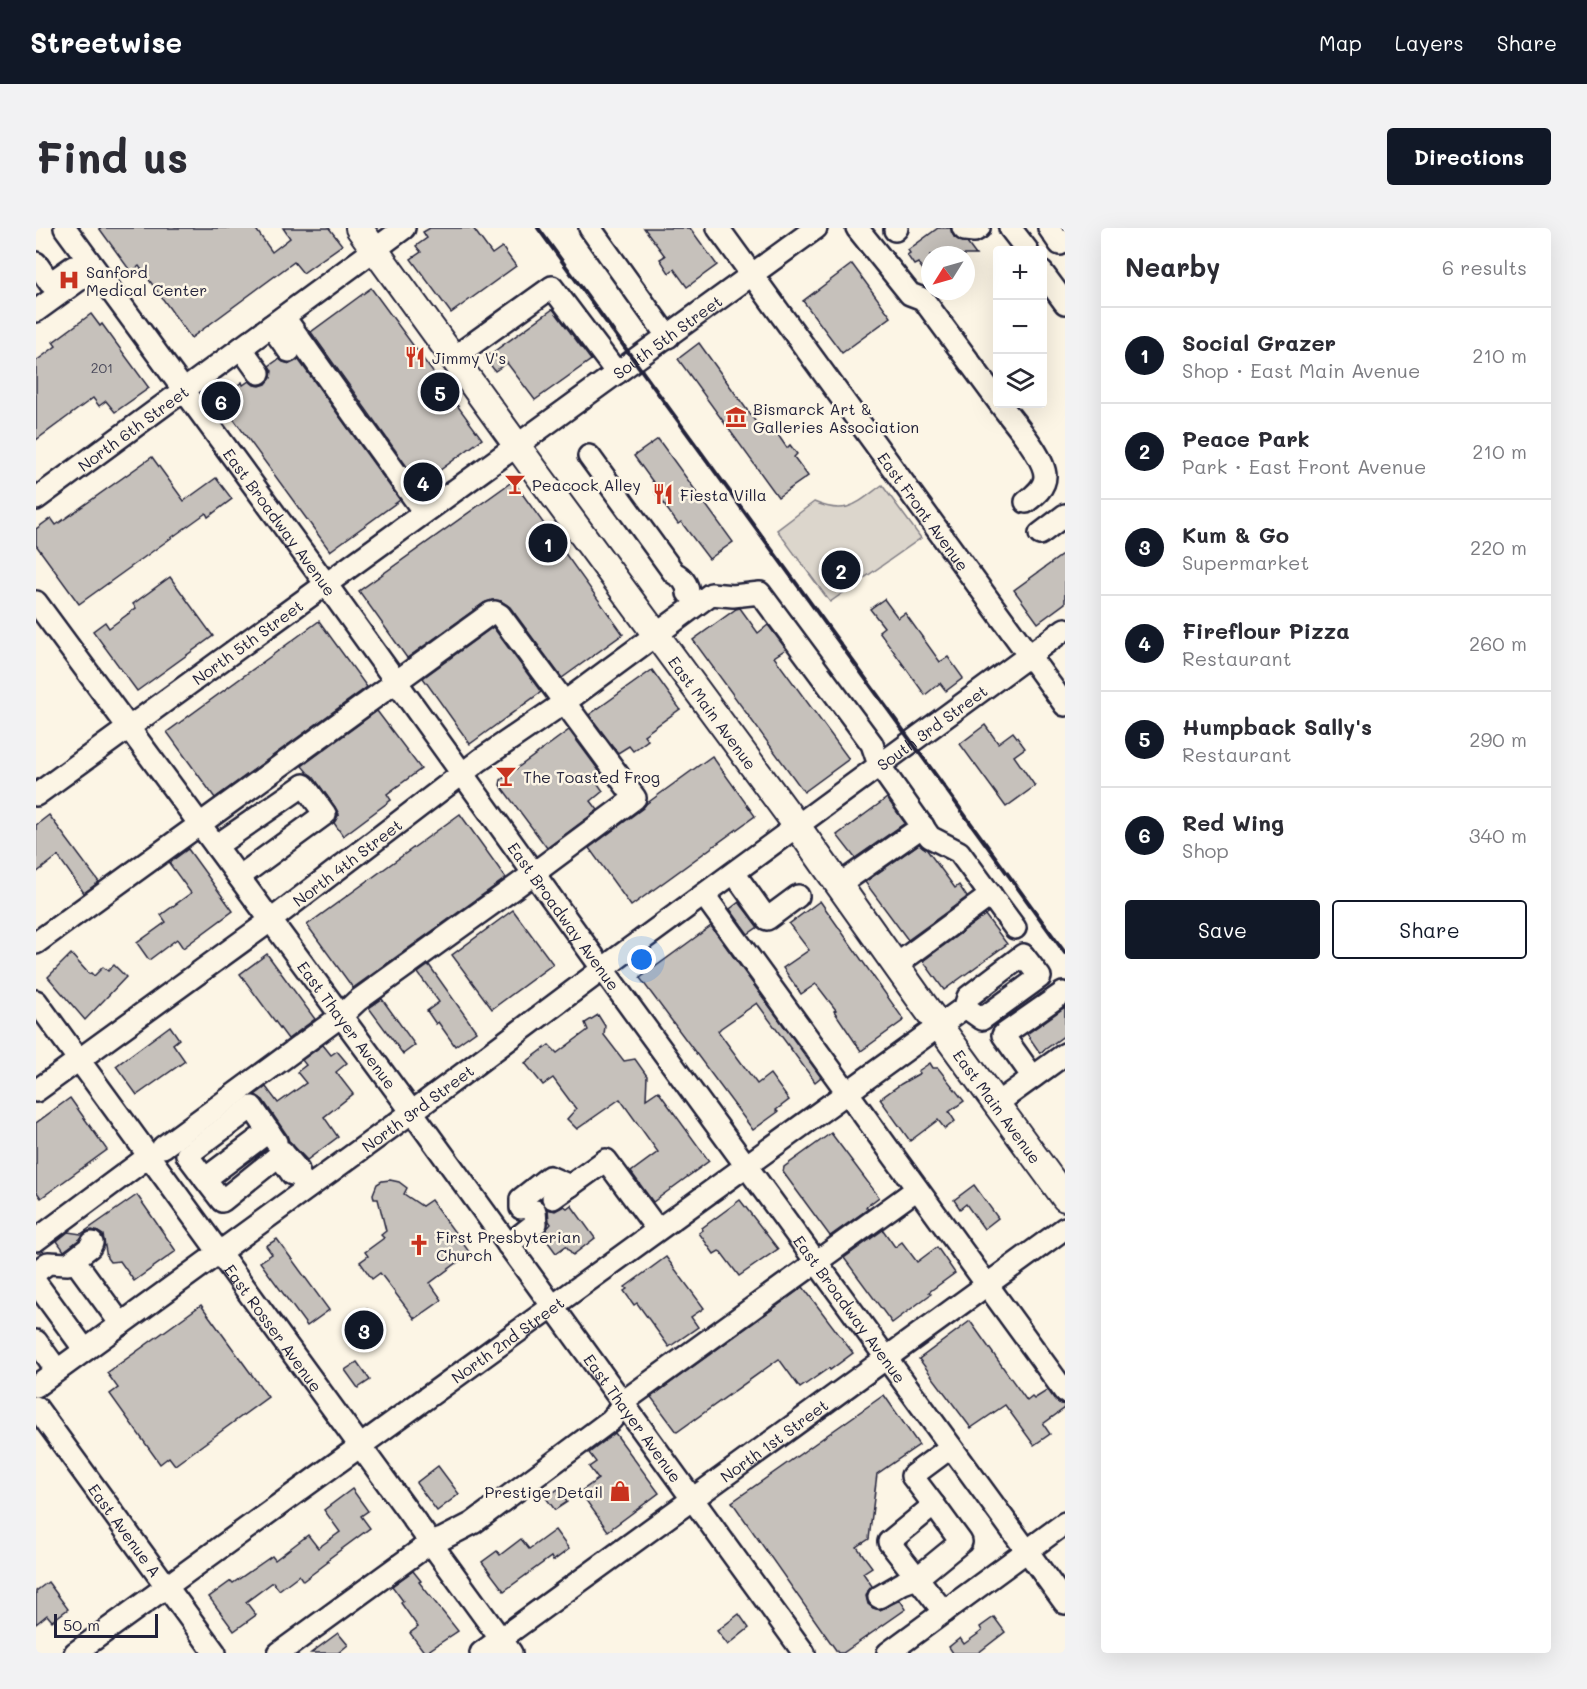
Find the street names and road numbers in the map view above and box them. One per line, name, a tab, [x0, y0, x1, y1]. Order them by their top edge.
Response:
street label: South 5th Street	[608, 290, 726, 383]
street label: North 6th Street	[73, 380, 192, 476]
street label: East Broadway Avenue	[219, 444, 341, 600]
street label: East Front Avenue	[874, 447, 974, 575]
street label: North 5th Street	[188, 594, 307, 689]
street label: East Main Avenue	[664, 651, 762, 773]
street label: South 3rd Street	[872, 679, 991, 775]
street label: North 4th Street	[288, 814, 406, 911]
street label: East Broadway Avenue	[504, 837, 625, 994]
street label: East Thayer Avenue	[293, 956, 402, 1093]
street label: East Main Avenue	[949, 1045, 1047, 1167]
street label: North 3rd Street	[357, 1059, 477, 1156]
street label: East Broadway Avenue	[789, 1231, 911, 1387]
street label: East Rosser Avenue	[220, 1260, 327, 1396]
street label: North 2nd Street	[447, 1291, 568, 1387]
street label: East Thayer Avenue	[580, 1349, 687, 1486]
street label: North 1st Street	[716, 1394, 832, 1486]
street label: East Avenue A	[84, 1479, 166, 1581]

